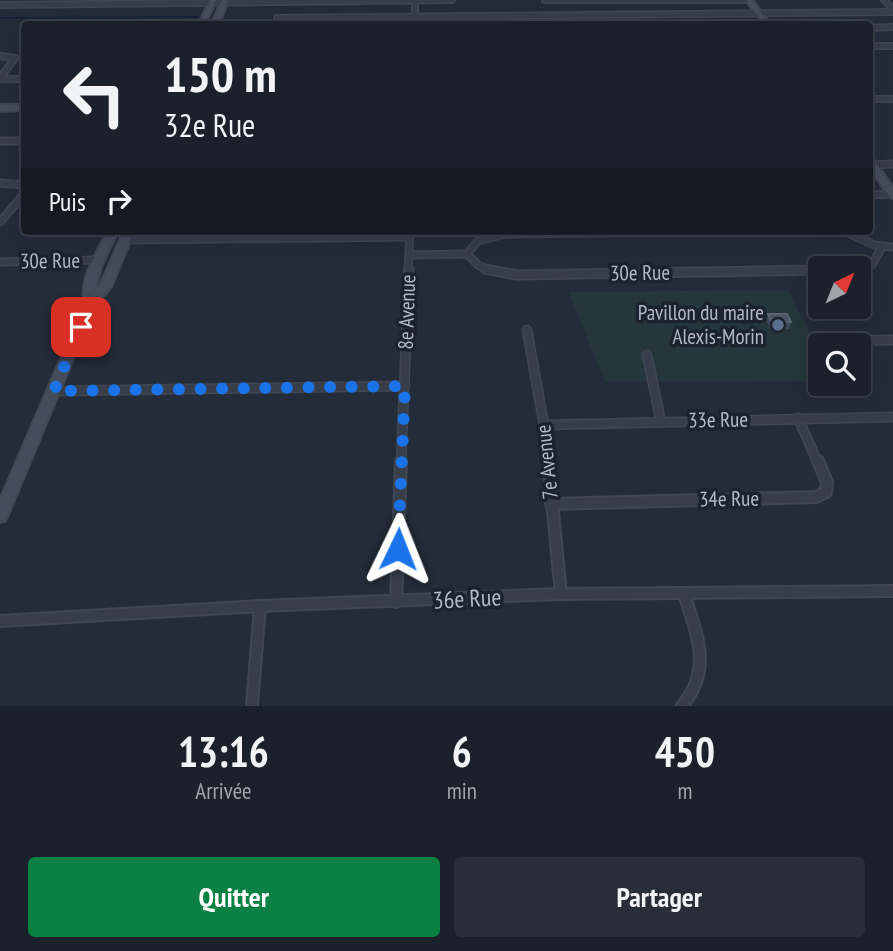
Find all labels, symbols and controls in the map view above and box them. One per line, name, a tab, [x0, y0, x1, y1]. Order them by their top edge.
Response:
text: 150 m	[164, 42, 277, 106]
icon: left	[49, 49, 140, 140]
text: 32e Rue	[164, 104, 255, 146]
icon: right	[100, 182, 138, 220]
text: Puis	[49, 185, 86, 218]
street label: 30e Rue	[20, 246, 80, 275]
north arrow	[808, 256, 872, 318]
map controls	[808, 256, 871, 396]
street label: 30e Rue	[610, 258, 670, 287]
street label: 8e Avenue	[392, 274, 421, 350]
pin	[51, 297, 111, 357]
place label: Pavillon du maire Alexis-Morin	[638, 299, 764, 350]
icon: arrive	[62, 308, 100, 346]
marker: Pavillon du maire Alexis-Morin	[770, 317, 786, 333]
button: search	[808, 333, 871, 396]
street label: 33e Rue	[688, 405, 748, 434]
street label: 7e Avenue	[529, 423, 564, 501]
street label: 34e Rue	[699, 484, 759, 513]
position arrow	[361, 512, 435, 586]
street label: 36e Rue	[432, 581, 502, 616]
text: 13:16	[178, 724, 269, 779]
text: 6	[452, 724, 472, 779]
text: 450	[655, 724, 715, 779]
text: Arrivée	[195, 776, 251, 805]
text: min	[447, 776, 477, 805]
text: m	[677, 776, 692, 805]
button: Quitter	[28, 857, 440, 937]
button: Partager	[454, 857, 865, 937]

